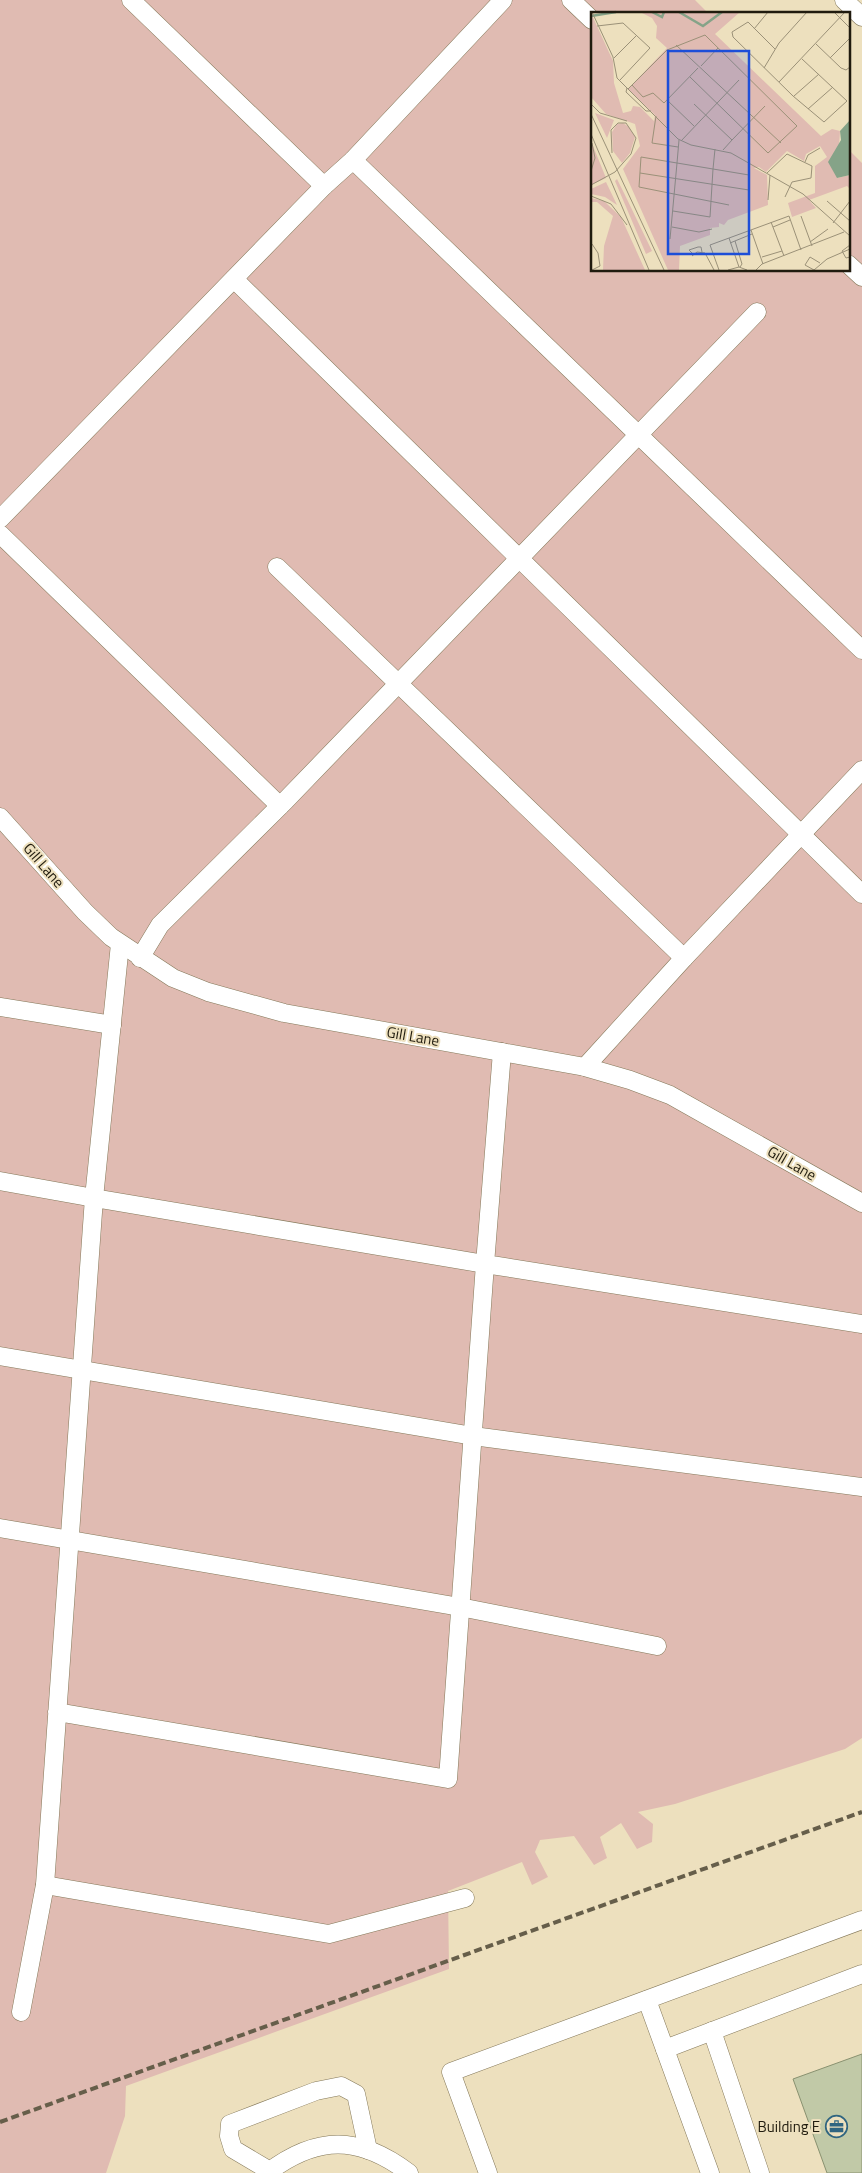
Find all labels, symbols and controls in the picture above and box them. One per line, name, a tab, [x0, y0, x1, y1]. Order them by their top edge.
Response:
inset map	[591, 12, 850, 271]
street label: Gill Lane	[18, 837, 70, 893]
street label: Gill Lane	[385, 1020, 441, 1052]
street label: Gill Lane	[763, 1140, 821, 1186]
office icon: Building E	[824, 2114, 848, 2138]
place label: Building E	[757, 2115, 820, 2138]

